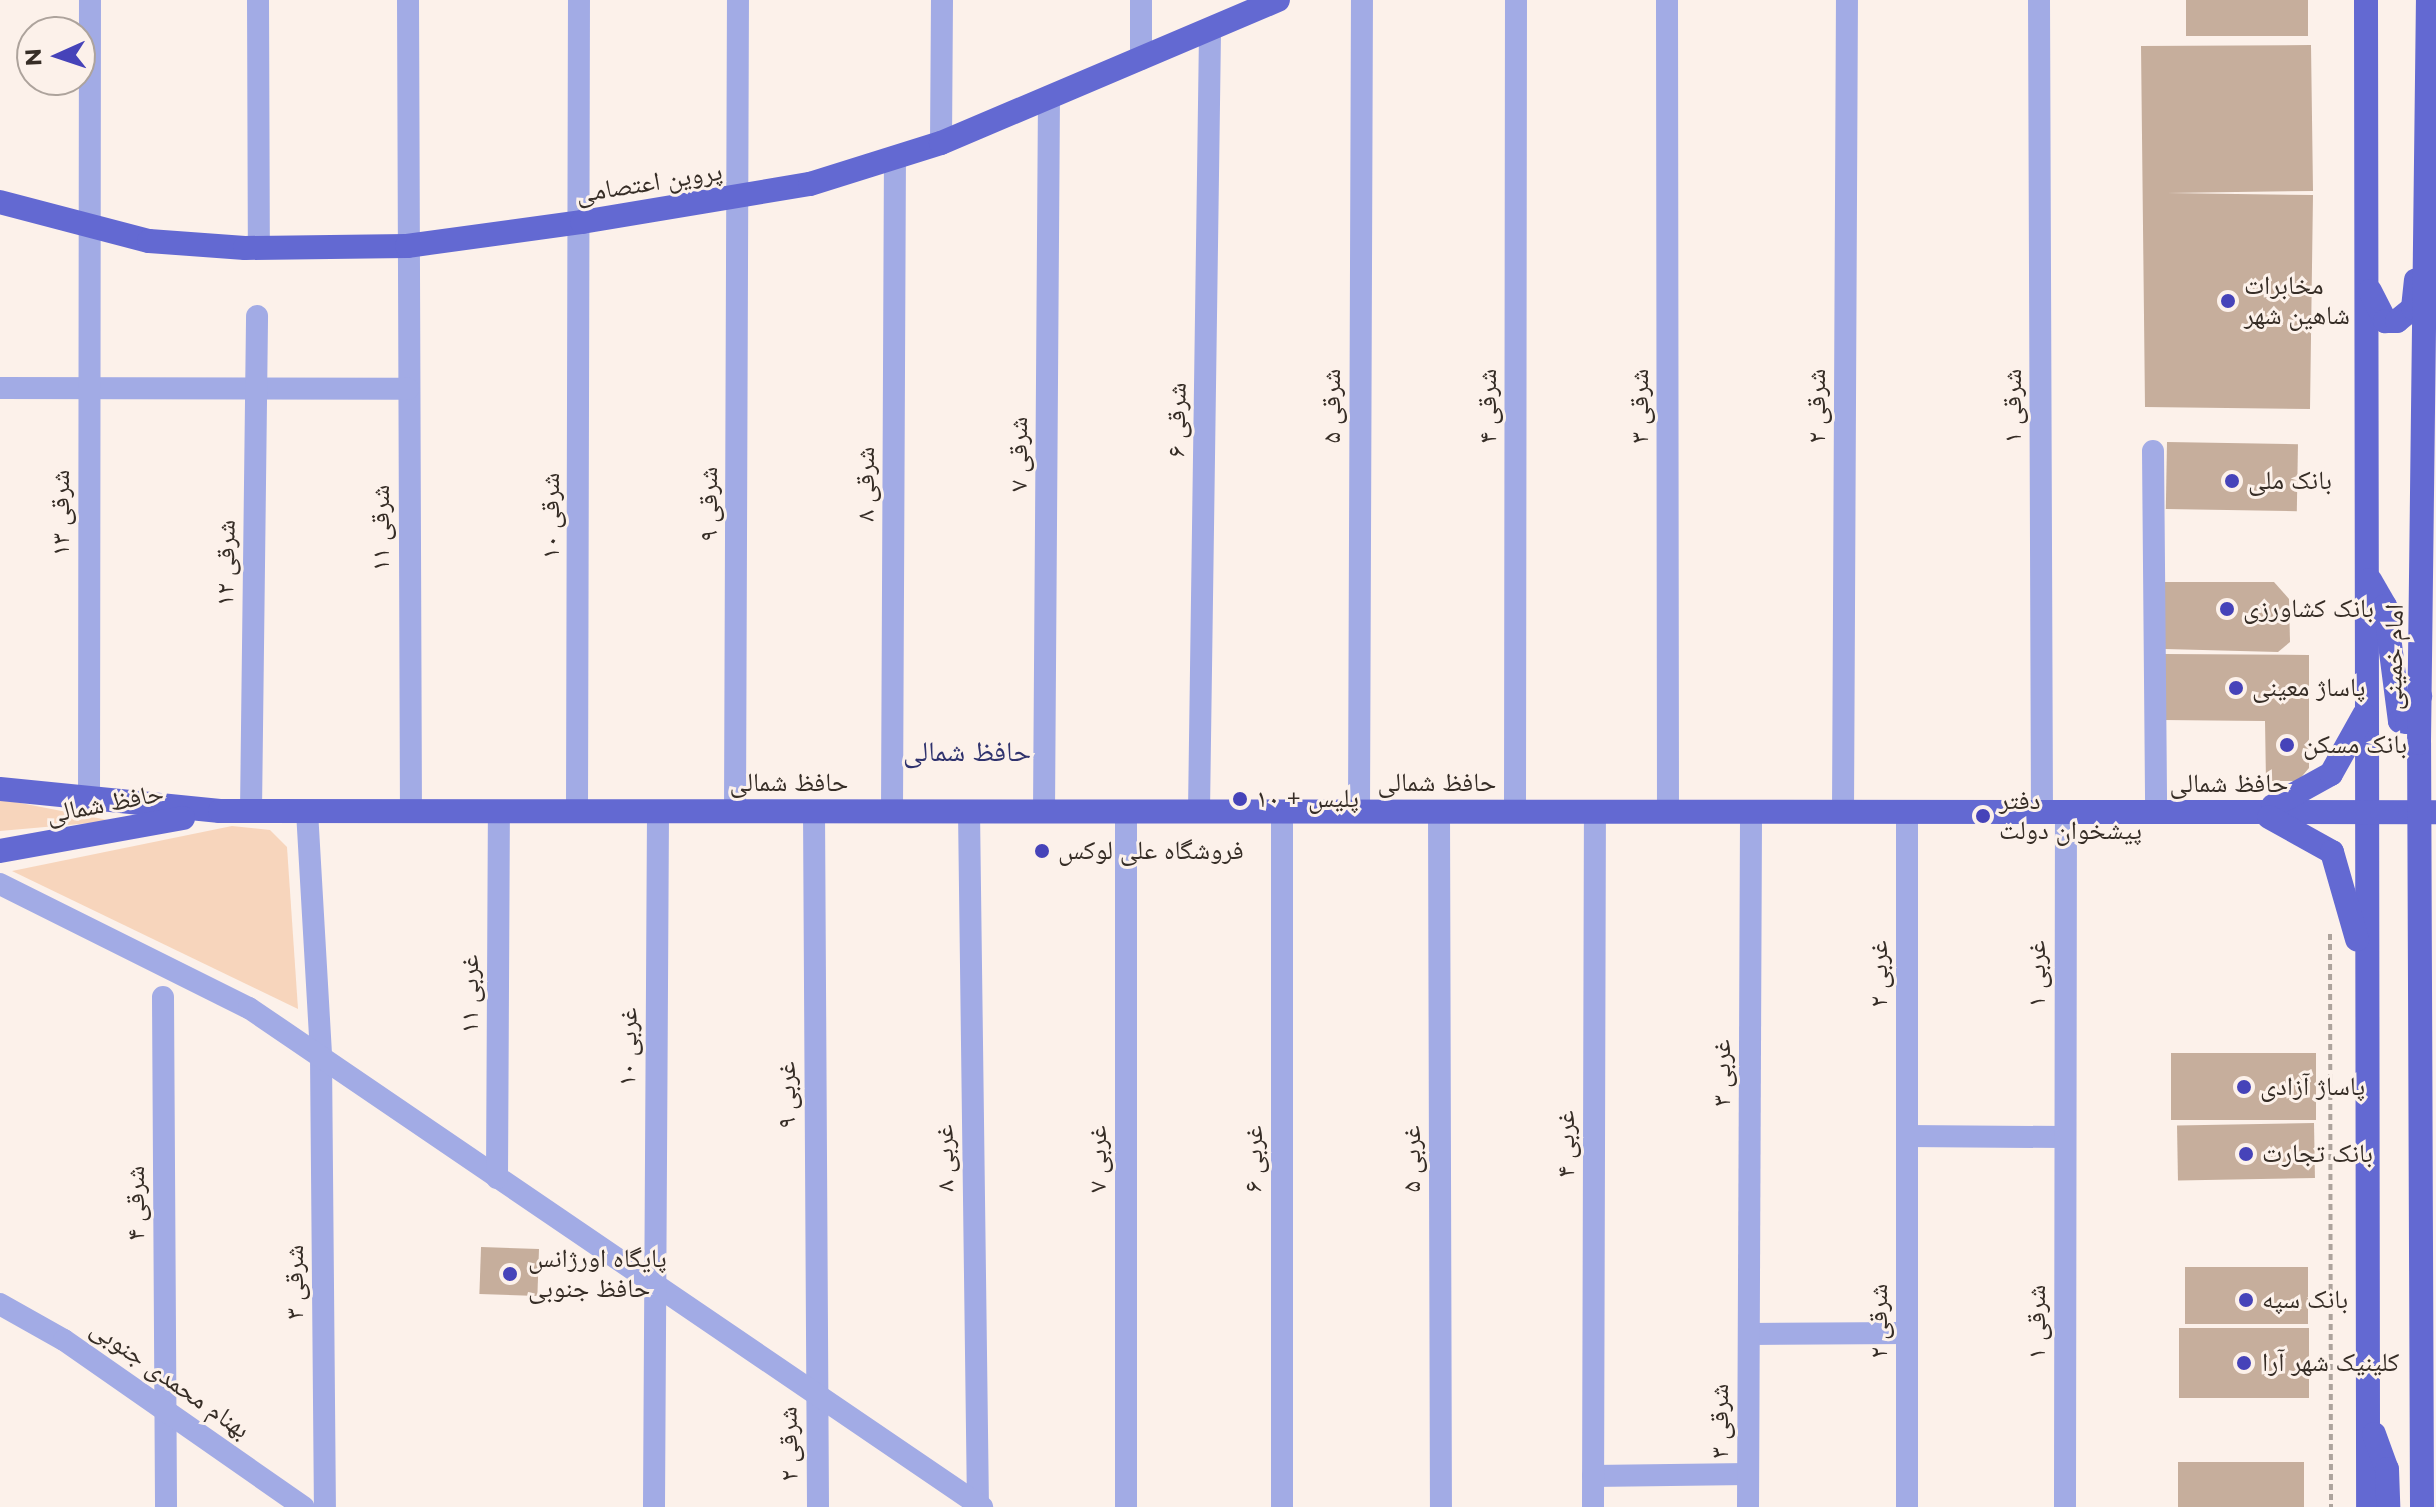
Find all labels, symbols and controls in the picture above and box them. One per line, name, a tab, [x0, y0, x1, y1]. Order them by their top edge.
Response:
north arrow	[16, 16, 96, 96]
text: N	[20, 48, 47, 67]
street label: پروین اعتصامی	[574, 156, 724, 210]
place label: مخابرات شاهین شهر	[2244, 270, 2350, 332]
marker: مخابرات شاهین شهر	[2219, 292, 2237, 310]
street label: ۵ شرقی	[1316, 369, 1348, 443]
street label: ۴ شرقی	[1472, 369, 1504, 443]
street label: ۳ شرقی	[1624, 369, 1656, 443]
street label: ۲ شرقی	[1801, 369, 1833, 443]
street label: ۱ شرقی	[1997, 369, 2029, 443]
street label: ۶ شرقی	[1161, 382, 1193, 458]
street label: ۷ شرقی	[1003, 417, 1035, 491]
street label: ۸ شرقی	[850, 447, 882, 521]
place label: بانک ملی	[2248, 465, 2332, 497]
street label: شرقی ۹	[693, 467, 725, 541]
street label: ۱۳ شرقی	[45, 470, 77, 556]
marker: بانک ملی	[2223, 472, 2241, 490]
street label: شرقی ۱۰	[535, 473, 567, 559]
street label: ۱۱ شرقی	[365, 485, 397, 571]
street label: ۱۲ شرقی	[210, 519, 242, 607]
place label: بانک کشاورزی	[2243, 593, 2374, 625]
marker: بانک کشاورزی	[2218, 600, 2236, 618]
street label: امام خمینی	[2377, 604, 2411, 710]
place label: پاساژ معینی	[2252, 672, 2365, 704]
marker: پاساژ معینی	[2227, 679, 2245, 697]
place label: بانک مسکن	[2303, 729, 2407, 761]
district label: حافظ شمالی	[903, 734, 1031, 768]
marker: بانک مسکن	[2278, 736, 2296, 754]
street label: حافظ شمالی	[730, 767, 848, 799]
street label: حافظ شمالی	[1378, 767, 1496, 799]
street label: حافظ شمالی	[2170, 768, 2288, 800]
street label: حافظ شمالی	[44, 777, 166, 831]
place label: پلیس + ۱۰	[1256, 783, 1359, 815]
place label: دفتر پیشخوان دولت	[1999, 785, 2142, 846]
marker: پلیس + ۱۰	[1231, 790, 1249, 808]
marker: دفتر پیشخوان دولت	[1974, 807, 1992, 825]
place label: فروشگاه علی لوکس	[1058, 835, 1244, 867]
marker: فروشگاه علی لوکس	[1033, 842, 1051, 860]
street label: ۲ غربی	[1863, 940, 1895, 1008]
street label: ۱ غربی	[2021, 940, 2053, 1008]
street label: ۱۱ غربی	[454, 955, 486, 1033]
street label: ۱۰ غربی	[612, 1007, 644, 1087]
street label: ۳ غربی	[1706, 1039, 1738, 1107]
street label: ۹ غربی	[771, 1061, 803, 1129]
place label: پاساژ آزادی	[2260, 1071, 2365, 1103]
marker: پاساژ آزادی	[2235, 1078, 2253, 1096]
street label: ۴ غربی	[1550, 1110, 1582, 1178]
street label: ۸ غربی	[929, 1124, 961, 1192]
street label: ۷ غربی	[1082, 1125, 1114, 1193]
street label: ۶ غربی	[1238, 1125, 1270, 1193]
street label: ۵ غربی	[1396, 1125, 1428, 1193]
place label: بانک تجارت	[2262, 1138, 2373, 1170]
marker: بانک تجارت	[2237, 1145, 2255, 1163]
street label: ۴ شرقی	[120, 1166, 152, 1240]
place label: پایگاه اورژانس حافظ جنوبی	[528, 1243, 667, 1304]
street label: ۳ شرقی	[279, 1245, 311, 1319]
marker: پایگاه اورژانس حافظ جنوبی	[499, 1263, 521, 1285]
street label: ۲ شرقی	[1863, 1284, 1895, 1358]
place label: بانک سپه	[2262, 1284, 2348, 1316]
street label: ۱ شرقی	[2021, 1285, 2053, 1359]
marker: بانک سپه	[2237, 1291, 2255, 1309]
street label: بهنام محمدی جنوبی	[84, 1313, 256, 1445]
place label: کلینیک شهر آرا	[2262, 1347, 2399, 1379]
marker: کلینیک شهر آرا	[2233, 1352, 2255, 1374]
street label: ۳ شرقی	[1704, 1384, 1736, 1458]
street label: ۲ شرقی	[773, 1406, 805, 1482]

